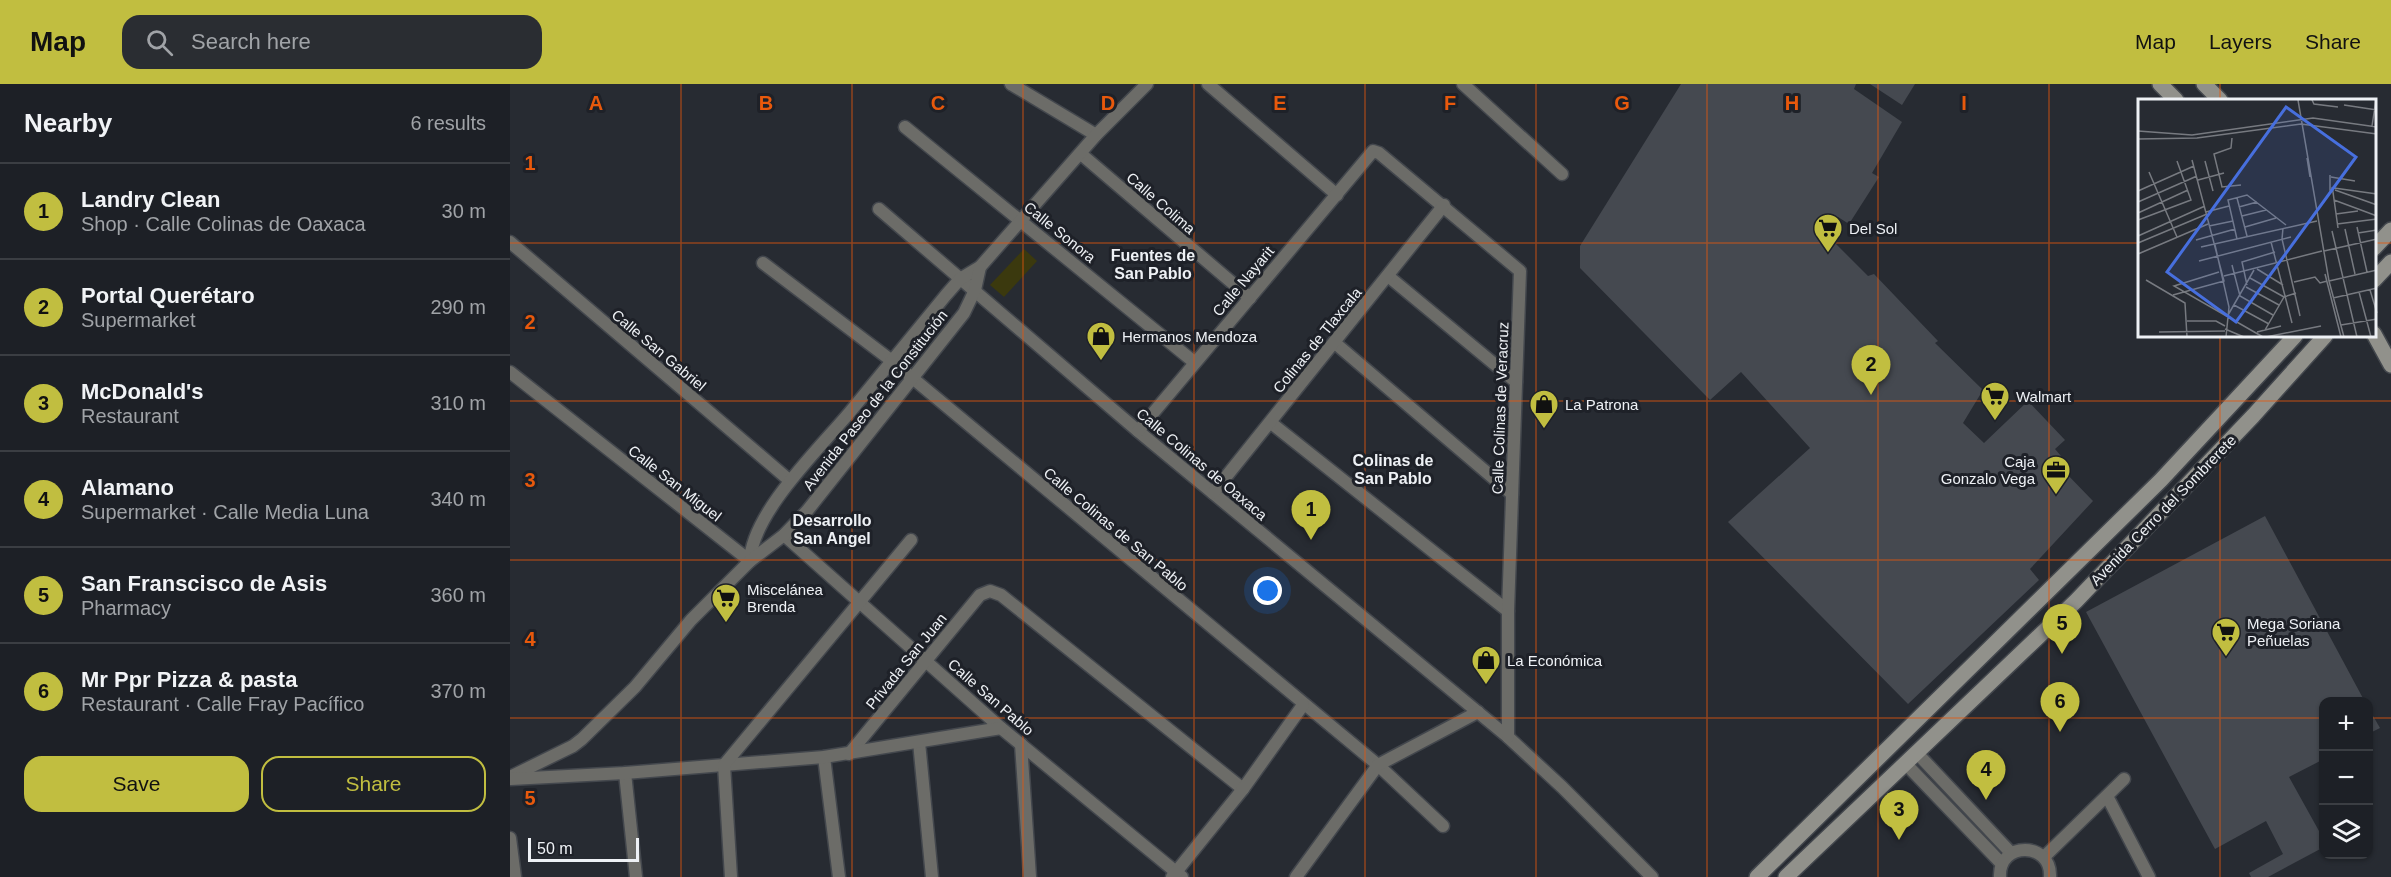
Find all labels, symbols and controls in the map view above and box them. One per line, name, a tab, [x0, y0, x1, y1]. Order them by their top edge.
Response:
search box	[122, 15, 542, 69]
text: Map	[30, 26, 86, 57]
icon: search	[143, 26, 176, 59]
text: Search here	[191, 29, 311, 54]
text: Map	[2135, 30, 2176, 53]
text: Layers	[2209, 30, 2272, 53]
text: Share	[2305, 30, 2361, 53]
text: A	[589, 92, 603, 114]
text: B	[759, 92, 773, 114]
text: C	[931, 92, 945, 114]
text: D	[1101, 92, 1115, 114]
text: E	[1273, 92, 1287, 114]
text: F	[1444, 92, 1456, 114]
text: G	[1614, 92, 1630, 114]
text: H	[1785, 92, 1799, 114]
text: I	[1961, 92, 1967, 114]
inset map	[2138, 99, 2376, 338]
text: Nearby	[24, 108, 112, 138]
text: 6 results	[410, 112, 486, 134]
text: 1	[524, 152, 536, 174]
street label: Calle Colima	[1123, 169, 1199, 238]
text: Landry Clean	[81, 187, 220, 212]
street label: Calle Sonora	[1021, 198, 1100, 266]
text: 1	[38, 200, 49, 222]
text: 30 m	[442, 200, 486, 222]
supermarket icon: Del Sol	[1812, 212, 1844, 254]
text: Shop · Calle Colinas de Oaxaca	[81, 213, 366, 235]
place label: Del Sol	[1849, 220, 1897, 237]
street label: Calle Nayarit	[1209, 242, 1278, 319]
district label: Fuentes de San Pablo	[1111, 247, 1195, 282]
text: Portal Querétaro	[81, 283, 255, 308]
street label: Colinas de Tlaxcala	[1269, 283, 1365, 396]
text: 2	[38, 296, 49, 318]
text: 290 m	[430, 296, 486, 318]
street label: Calle San Gabriel	[609, 306, 709, 394]
street label: Avenida Paseo de la Constitución	[799, 306, 951, 494]
text: Supermarket	[81, 309, 196, 331]
text: 2	[524, 311, 536, 333]
shop icon: Hermanos Mendoza	[1085, 320, 1117, 362]
street label: Calle Colinas de Veracruz	[1488, 321, 1512, 495]
place label: Hermanos Mendoza	[1122, 328, 1258, 345]
pin: 2	[1852, 346, 1890, 395]
text: McDonald's	[81, 379, 204, 404]
supermarket icon: Walmart	[1979, 380, 2011, 422]
shop icon: La Patrona	[1528, 388, 1560, 430]
place label: Walmart	[2016, 388, 2072, 405]
text: 3	[38, 392, 49, 414]
text: 310 m	[430, 392, 486, 414]
place label: La Patrona	[1565, 396, 1639, 413]
street label: Calle Colinas de Oaxaca	[1133, 404, 1271, 524]
text: Restaurant	[81, 405, 179, 427]
street label: Avenida Cerro del Sombrerete	[2087, 431, 2239, 589]
street label: Calle San Miguel	[625, 441, 725, 525]
district label: Colinas de San Pablo	[1353, 452, 1434, 487]
place label: Caja Gonzalo Vega	[1941, 453, 2036, 487]
office icon: Caja Gonzalo Vega	[2040, 454, 2072, 496]
street label: Calle Colinas de San Pablo	[1041, 464, 1191, 594]
text: 3	[524, 469, 536, 491]
text: Alamano	[81, 475, 174, 500]
text: 4	[38, 488, 49, 510]
text: 340 m	[430, 488, 486, 510]
pin: 1	[1292, 490, 1330, 540]
text: Supermarket · Calle Media Luna	[81, 501, 369, 523]
district label: Desarrollo San Angel	[792, 512, 872, 547]
text: San Franscisco de Asis	[81, 571, 327, 596]
your location	[1253, 576, 1282, 605]
place label: Miscelánea Brenda	[747, 581, 824, 615]
supermarket icon: Miscelánea Brenda	[710, 582, 742, 624]
text: 5	[38, 584, 49, 606]
text: 360 m	[430, 584, 486, 606]
text: Pharmacy	[81, 597, 171, 619]
pin: 5	[2042, 604, 2082, 654]
street label: Privada San Juan	[862, 610, 950, 712]
place label: Mega Soriana Peñuelas	[2247, 615, 2341, 649]
supermarket icon: Mega Soriana Peñuelas	[2210, 616, 2242, 658]
text: 4	[524, 628, 536, 650]
shop icon: La Económica	[1470, 644, 1502, 686]
place label: La Económica	[1507, 652, 1603, 669]
street label: Calle San Pablo	[945, 655, 1037, 739]
text: Mr Ppr Pizza & pasta	[81, 667, 297, 692]
text: 6	[38, 680, 49, 702]
text: 370 m	[430, 680, 486, 702]
pin: 6	[2040, 682, 2080, 732]
text: Restaurant · Calle Fray Pacífico	[81, 693, 364, 715]
map controls	[2319, 697, 2373, 859]
button: +	[2319, 697, 2373, 751]
pin: 4	[1966, 750, 2006, 800]
button: −	[2319, 751, 2373, 805]
button: Save	[24, 756, 249, 812]
button: Share	[261, 756, 486, 812]
text: 5	[524, 787, 536, 809]
pin: 3	[1880, 790, 1918, 840]
button: layers	[2319, 805, 2373, 859]
scale bar	[528, 835, 639, 862]
text: 50 m	[537, 840, 573, 857]

